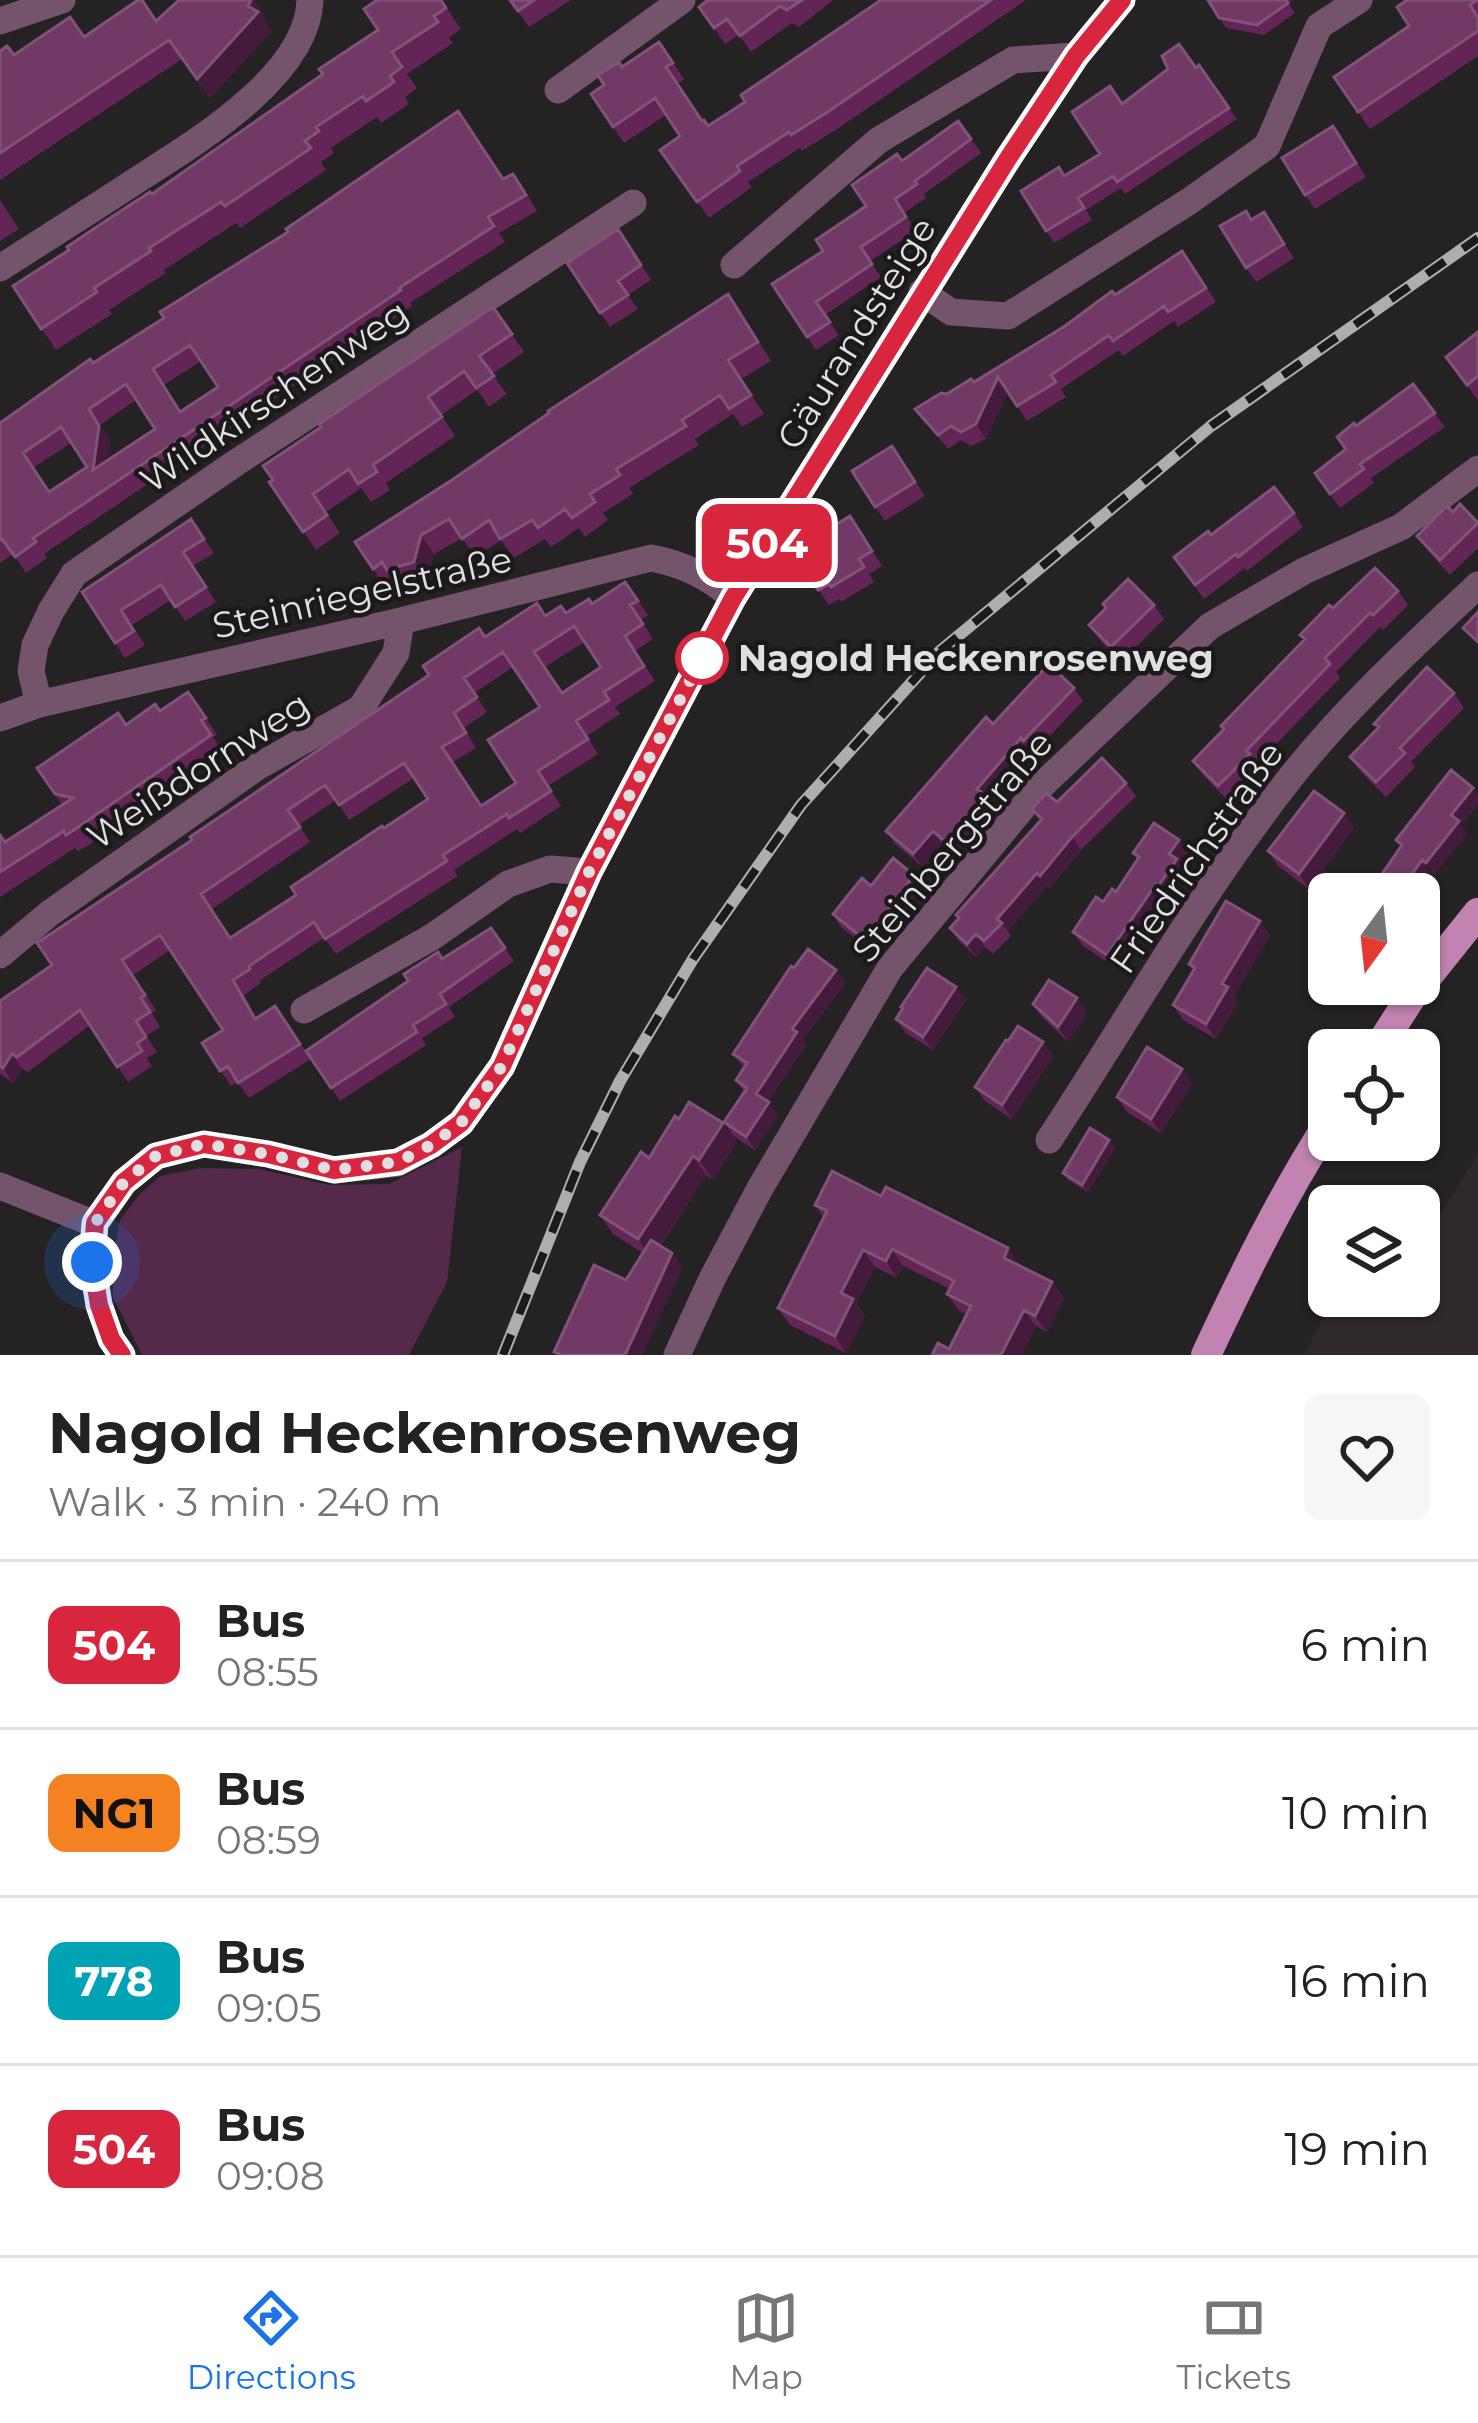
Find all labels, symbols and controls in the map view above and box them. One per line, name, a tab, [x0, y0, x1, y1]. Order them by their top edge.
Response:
street label: Gäurandsteige	[767, 209, 945, 457]
street label: Wildkirschenweg	[132, 290, 416, 502]
line badge: 504	[698, 504, 836, 582]
text: 504	[726, 517, 808, 569]
street label: Steinriegelstraße	[208, 536, 516, 648]
marker: Nagold Heckenrosenweg	[677, 633, 727, 683]
place label: Nagold Heckenrosenweg	[738, 636, 1214, 680]
street label: Weißdornweg	[79, 682, 317, 858]
street label: Steinbergstraße	[842, 721, 1062, 971]
street label: Friedrichstraße	[1100, 733, 1292, 981]
north arrow	[1308, 873, 1440, 1005]
map controls	[1308, 873, 1440, 1317]
button: locate	[1308, 1029, 1440, 1161]
button: layers	[1308, 1185, 1440, 1317]
your location	[62, 1232, 122, 1292]
button: heart	[1304, 1394, 1430, 1520]
text: Nagold Heckenrosenweg	[48, 1398, 801, 1467]
text: Walk · 3 min · 240 m	[48, 1478, 441, 1526]
text: Bus	[216, 1593, 305, 1648]
text: 6 min	[1301, 1617, 1430, 1672]
text: 504	[73, 1619, 155, 1671]
text: 08:55	[216, 1648, 319, 1696]
text: Bus	[216, 1761, 305, 1816]
text: 10 min	[1282, 1785, 1430, 1840]
text: NG1	[73, 1787, 155, 1839]
text: 08:59	[216, 1816, 321, 1864]
text: Bus	[216, 1929, 305, 1984]
text: 16 min	[1284, 1953, 1430, 2008]
text: 778	[74, 1955, 154, 2007]
text: 09:05	[216, 1984, 322, 2032]
text: Bus	[216, 2097, 305, 2152]
text: 19 min	[1284, 2121, 1430, 2176]
text: 504	[73, 2123, 155, 2175]
text: 09:08	[216, 2152, 325, 2200]
tab: Directions	[187, 2285, 356, 2397]
tab: Map	[730, 2285, 803, 2397]
tab: Tickets	[1177, 2285, 1291, 2397]

